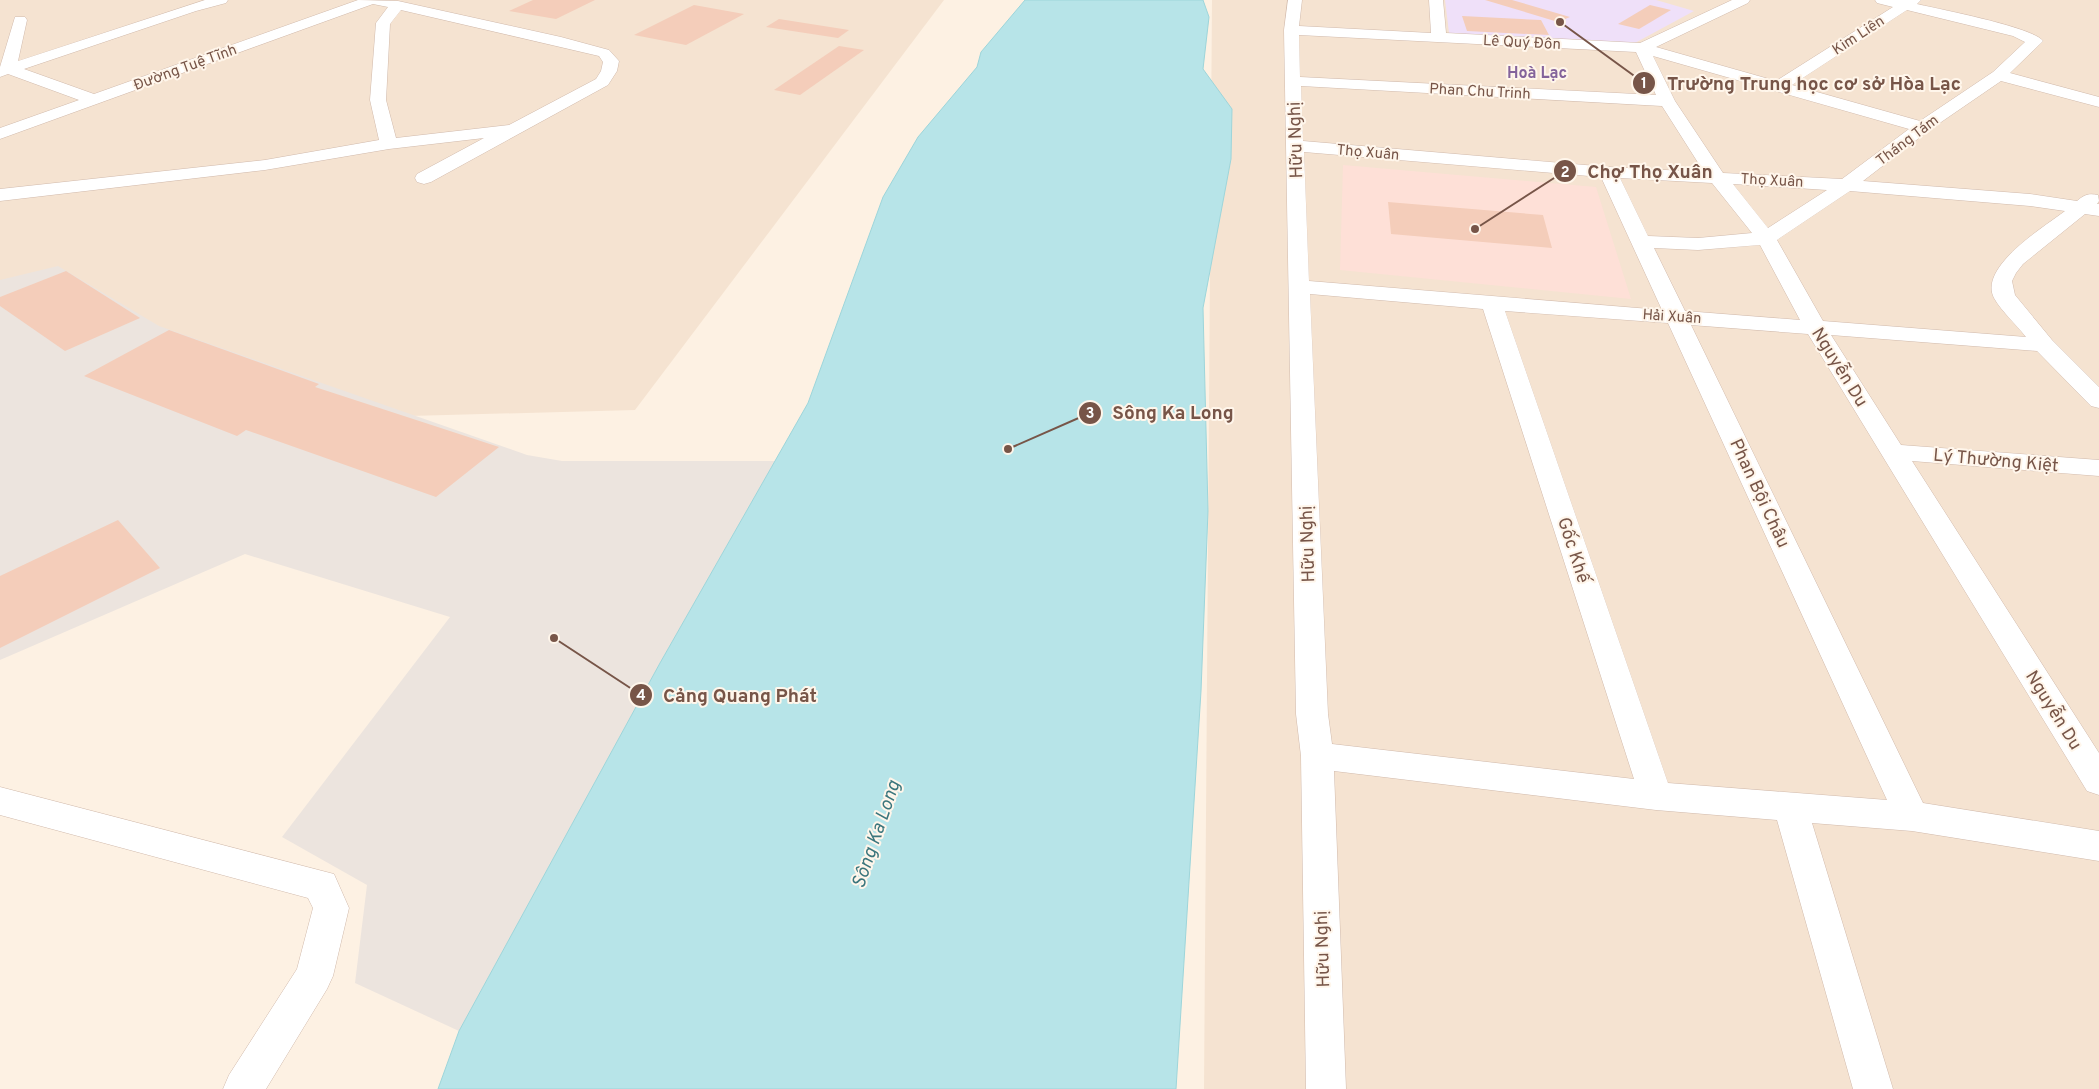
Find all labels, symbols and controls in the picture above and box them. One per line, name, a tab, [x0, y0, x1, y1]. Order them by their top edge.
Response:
street label: Kim Liên	[1829, 12, 1889, 60]
street label: Lê Quý Đôn	[1482, 32, 1561, 55]
street label: Đường Tuệ Tĩnh	[131, 41, 240, 96]
district label: Hoà Lạc	[1507, 64, 1567, 84]
callout: Trường Trung học cơ sở Hòa Lạc	[1632, 66, 1971, 100]
text: Trường Trung học cơ sở Hòa Lạc	[1667, 73, 1961, 97]
text: 1	[1641, 75, 1647, 94]
street label: Phan Chu Trinh	[1429, 80, 1531, 105]
street label: Hữu Nghị	[1284, 101, 1309, 179]
street label: Tháng Tám	[1873, 111, 1943, 171]
street label: Thọ Xuân	[1336, 141, 1400, 166]
callout: Chợ Thọ Xuân	[1553, 154, 1723, 188]
text: Chợ Thọ Xuân	[1587, 161, 1713, 185]
text: 2	[1560, 164, 1570, 183]
street label: Thọ Xuân	[1740, 170, 1804, 193]
street label: Hải Xuân	[1642, 306, 1702, 329]
street label: Nguyễn Du	[1805, 323, 1874, 412]
callout: Sông Ka Long	[1078, 396, 1244, 430]
text: Sông Ka Long	[1112, 402, 1234, 426]
text: 3	[1086, 405, 1095, 424]
street label: Phan Bội Châu	[1723, 435, 1794, 552]
street label: Lý Thường Kiệt	[1932, 445, 2059, 478]
street label: Hữu Nghị	[1296, 505, 1321, 583]
street label: Gốc Khế	[1551, 514, 1596, 589]
street label: Nguyễn Du	[2019, 666, 2088, 755]
callout: Cảng Quang Phát	[628, 678, 827, 712]
text: Cảng Quang Phát	[663, 685, 817, 709]
text: 4	[636, 687, 646, 706]
water label: Sông Ka Long	[847, 777, 907, 892]
street label: Hữu Nghị	[1311, 910, 1336, 988]

